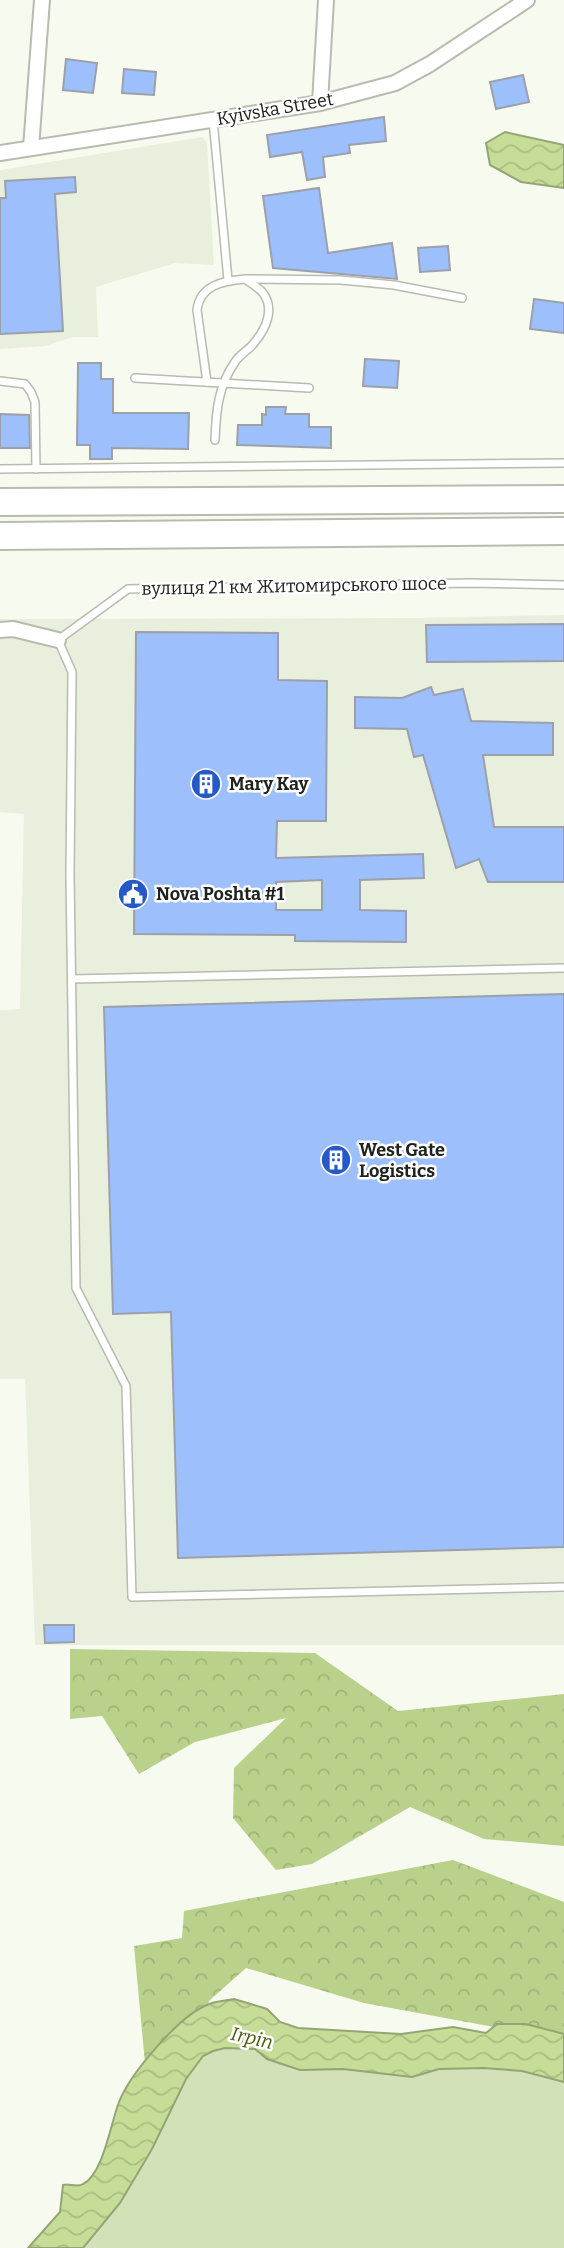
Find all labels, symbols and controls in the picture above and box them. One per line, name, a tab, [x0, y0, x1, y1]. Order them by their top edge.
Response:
street label: Kyivska Street	[215, 88, 335, 130]
street label: вулиця 21 км Житомирського шосе	[141, 572, 447, 600]
building icon: Mary Kay	[189, 767, 223, 801]
place label: Mary Kay	[229, 773, 310, 795]
public building icon: Nova Poshta #1	[116, 877, 150, 911]
place label: Nova Poshta #1	[156, 883, 285, 905]
place label: West Gate Logistics	[359, 1139, 445, 1182]
building icon: West Gate Logistics	[319, 1143, 353, 1177]
water label: Irpin	[229, 2022, 275, 2054]

